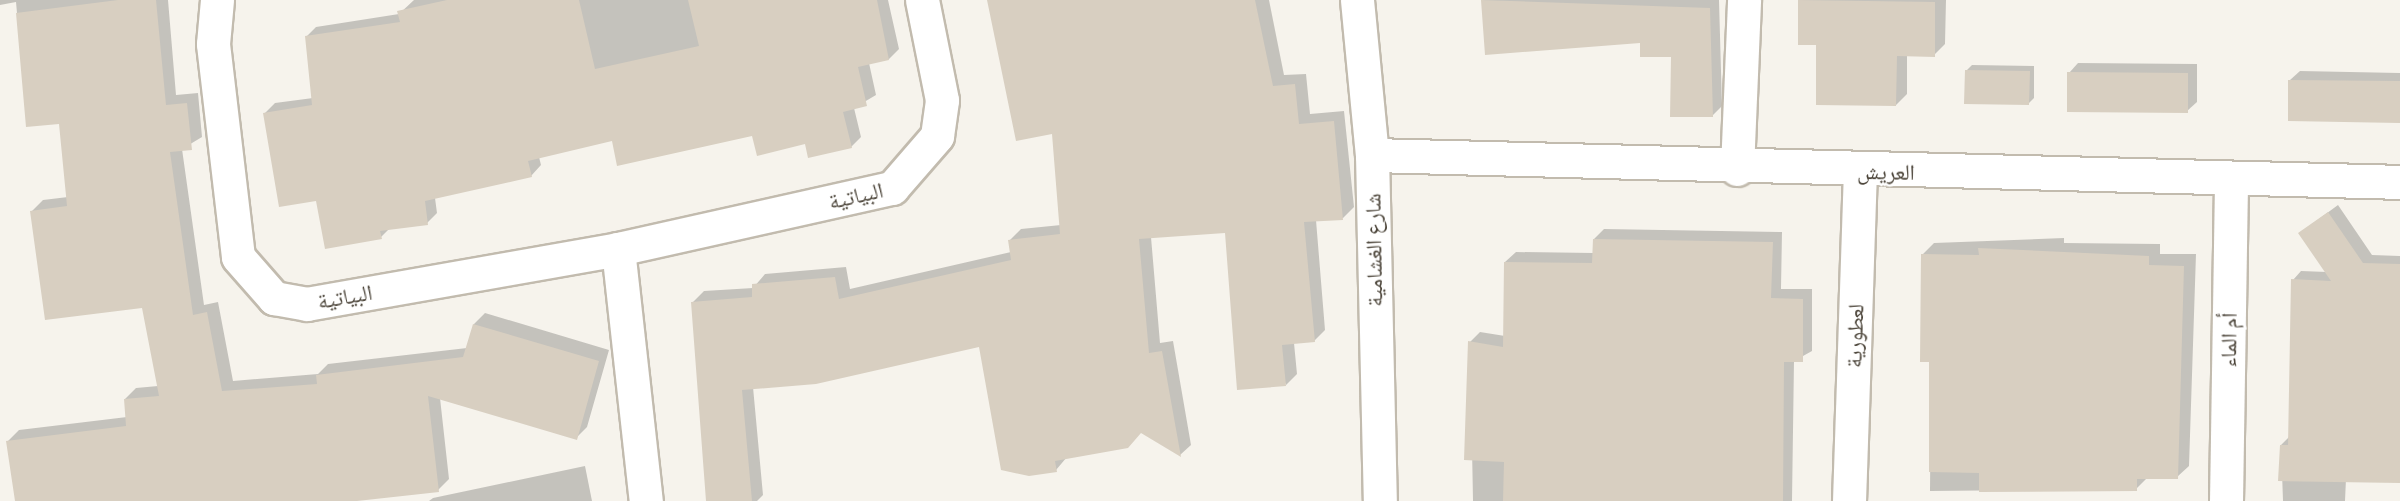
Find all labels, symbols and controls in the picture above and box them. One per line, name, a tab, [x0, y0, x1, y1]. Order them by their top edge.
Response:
street label: العريش	[1857, 158, 1915, 186]
street label: البياتية	[826, 177, 886, 215]
street label: شارع الغشامية	[1360, 193, 1388, 307]
street label: البياتية	[316, 279, 374, 315]
street label: لعطورية	[1841, 304, 1869, 368]
street label: أم الماء	[2215, 312, 2243, 368]

